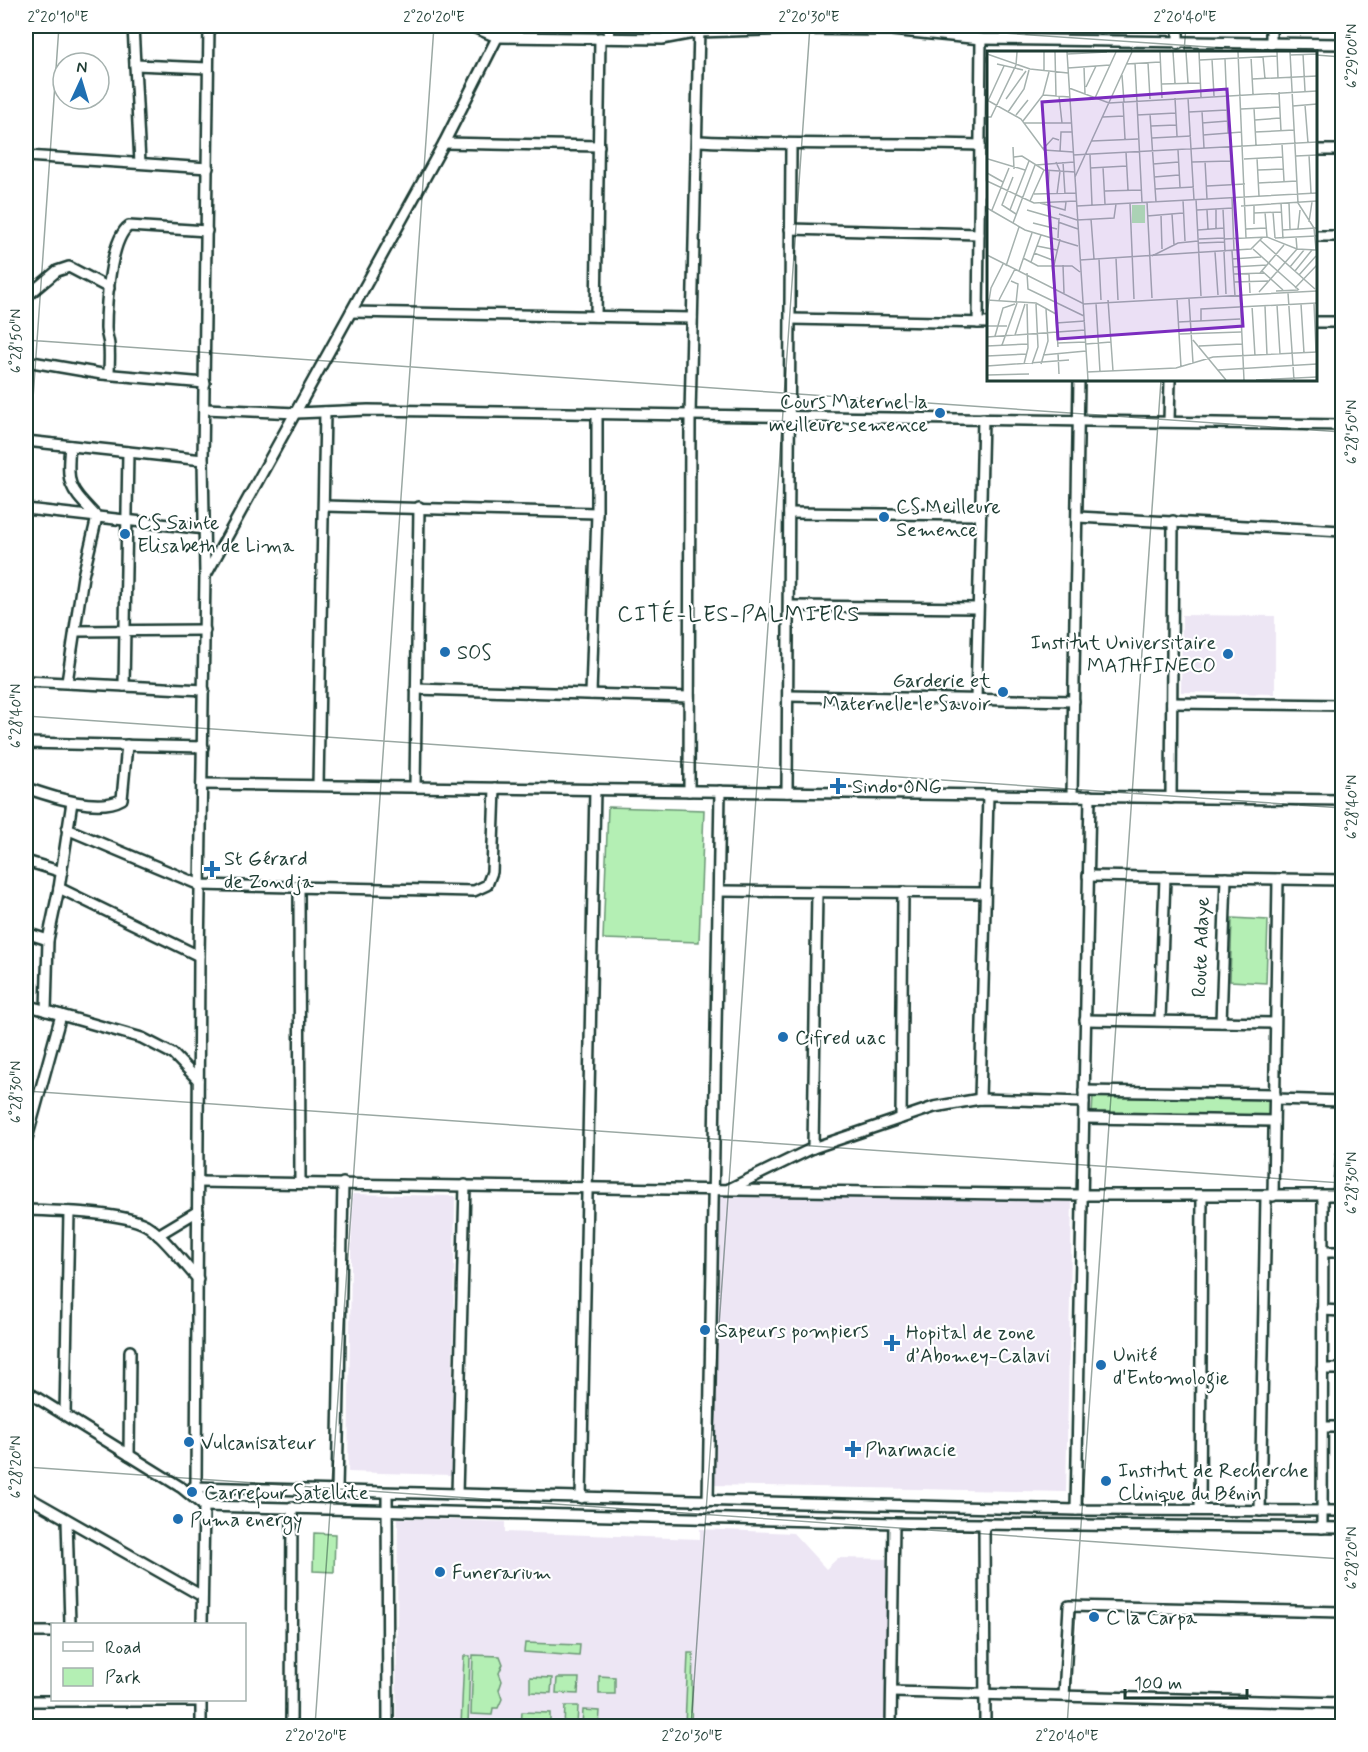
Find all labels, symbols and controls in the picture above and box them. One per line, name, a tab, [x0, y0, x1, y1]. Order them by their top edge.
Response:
text: 2°20'10"E	[27, 8, 89, 28]
text: 2°20'20"E	[403, 8, 465, 28]
text: 2°20'30"E	[778, 8, 840, 28]
text: 2°20'40"E	[1153, 8, 1217, 28]
text: 6°29'00"N	[1343, 24, 1363, 88]
north arrow	[51, 51, 111, 111]
inset map	[987, 51, 1317, 381]
text: N	[76, 57, 88, 78]
text: 6°28'50"N	[7, 309, 27, 373]
place label: Cours Maternel la meilleure semence	[769, 389, 928, 439]
text: 6°28'50"N	[1343, 400, 1363, 464]
marker: Cours Maternel la meilleure semence	[933, 406, 947, 420]
place label: CS Meilleure Semence	[896, 494, 1001, 544]
place label: CS Sainte Elisabeth de Lima	[137, 510, 295, 560]
marker: CS Meilleure Semence	[877, 510, 891, 524]
marker: CS Sainte Elisabeth de Lima	[118, 527, 132, 541]
district label: CITÉ-LES-PALMIERS	[617, 600, 861, 629]
place label: Institut Universitaire MATHFINECO	[1031, 630, 1216, 680]
place label: SOS	[457, 640, 492, 667]
marker: SOS	[438, 645, 452, 659]
marker: Institut Universitaire MATHFINECO	[1221, 647, 1235, 661]
place label: Garderie et Maternelle le Savoir	[822, 668, 991, 718]
text: 6°28'40"N	[7, 684, 27, 748]
marker: Garderie et Maternelle le Savoir	[996, 685, 1010, 699]
place label: Sindo ONG	[852, 774, 942, 801]
text: 6°28'40"N	[1343, 775, 1363, 839]
marker: Sindo ONG	[829, 777, 847, 795]
place label: St Gérard de Zondja	[224, 846, 315, 896]
marker: St Gérard de Zondja	[205, 862, 219, 876]
street label: Route Adaye	[1186, 896, 1217, 998]
place label: Cifred uac	[795, 1025, 886, 1052]
marker: Cifred uac	[776, 1030, 790, 1044]
text: 6°28'30"N	[7, 1061, 27, 1123]
text: 6°28'30"N	[1343, 1152, 1363, 1214]
place label: Sapeurs pompiers	[717, 1318, 869, 1345]
place label: Hopital de zone d’Abomey-Calavi	[906, 1320, 1050, 1370]
marker: Sapeurs pompiers	[698, 1323, 712, 1337]
marker: Hopital de zone d’Abomey-Calavi	[883, 1334, 901, 1352]
place label: Unité d'Entomologie	[1113, 1342, 1229, 1394]
marker: Unité d'Entomologie	[1094, 1358, 1108, 1372]
place label: Vulcanisateur	[201, 1430, 316, 1457]
marker: Vulcanisateur	[182, 1435, 196, 1449]
text: 6°28'20"N	[7, 1436, 27, 1498]
place label: Pharmacie	[865, 1437, 957, 1464]
marker: Pharmacie	[846, 1442, 860, 1456]
place label: Institut de Recherche Clinique du Bénin	[1118, 1458, 1309, 1508]
marker: Institut de Recherche Clinique du Bénin	[1099, 1474, 1113, 1488]
place label: Carrefour Satellite	[204, 1480, 369, 1509]
marker: Carrefour Satellite	[185, 1485, 199, 1499]
place label: Puma energy	[190, 1507, 302, 1535]
marker: Puma energy	[171, 1512, 185, 1526]
text: 6°28'20"N	[1343, 1527, 1363, 1589]
place label: Funerarium	[452, 1560, 552, 1587]
marker: Funerarium	[433, 1565, 447, 1579]
place label: C la Carpa	[1106, 1605, 1198, 1632]
marker: C la Carpa	[1087, 1610, 1101, 1624]
legend	[51, 1623, 246, 1701]
text: Road	[105, 1636, 141, 1660]
scale bar	[1125, 1662, 1246, 1700]
text: Park	[105, 1666, 141, 1690]
text: 100 m	[1134, 1672, 1182, 1696]
text: 2°20'20"E	[285, 1727, 347, 1747]
text: 2°20'30"E	[661, 1727, 723, 1747]
text: 2°20'40"E	[1035, 1727, 1099, 1747]

